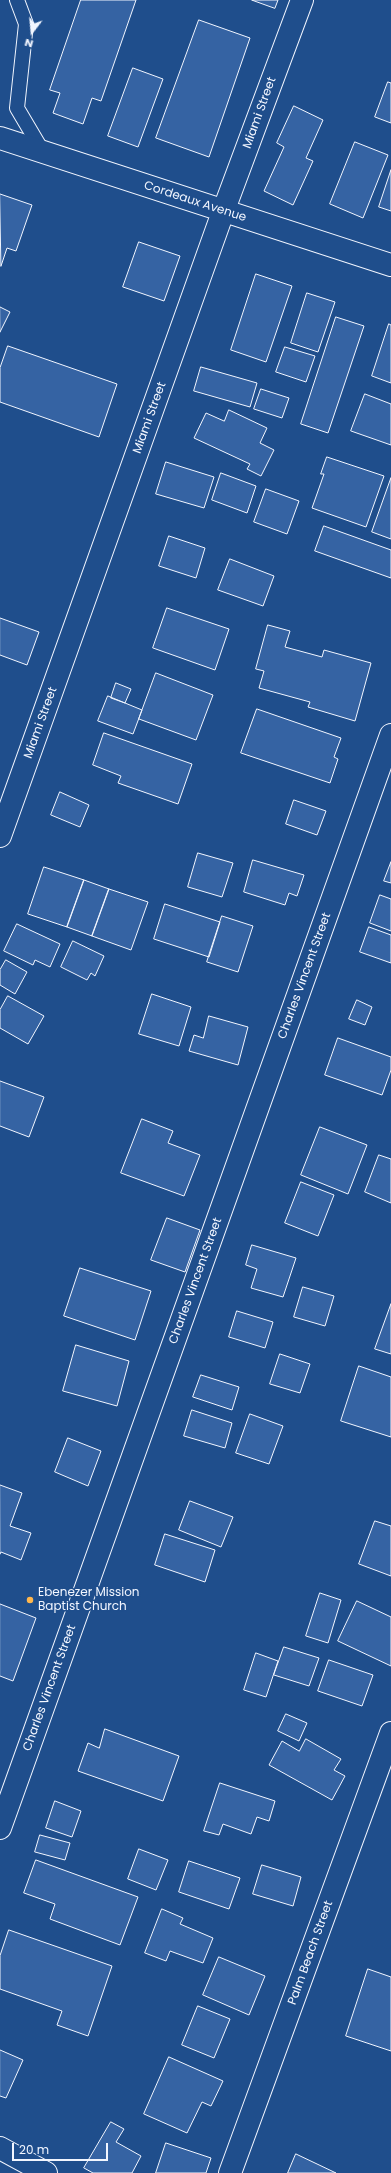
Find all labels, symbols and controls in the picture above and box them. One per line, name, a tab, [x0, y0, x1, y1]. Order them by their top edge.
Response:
north arrow	[12, 12, 52, 52]
text: N	[23, 35, 35, 52]
street label: Miami Street	[240, 75, 280, 151]
street label: Cordeaux Avenue	[142, 179, 248, 225]
street label: Miami Street	[130, 380, 170, 456]
street label: Miami Street	[21, 685, 61, 761]
street label: Charles Vincent Street	[275, 911, 335, 1041]
street label: Charles Vincent Street	[166, 1216, 226, 1346]
place label: Ebenezer Mission Baptist Church	[38, 1586, 140, 1614]
marker: Ebenezer Mission Baptist Church	[25, 1595, 35, 1605]
street label: Charles Vincent Street	[20, 1623, 80, 1753]
street label: Palm Beach Street	[285, 1899, 337, 2007]
scale bar	[14, 2135, 110, 2161]
text: 20 m	[19, 2141, 49, 2158]

